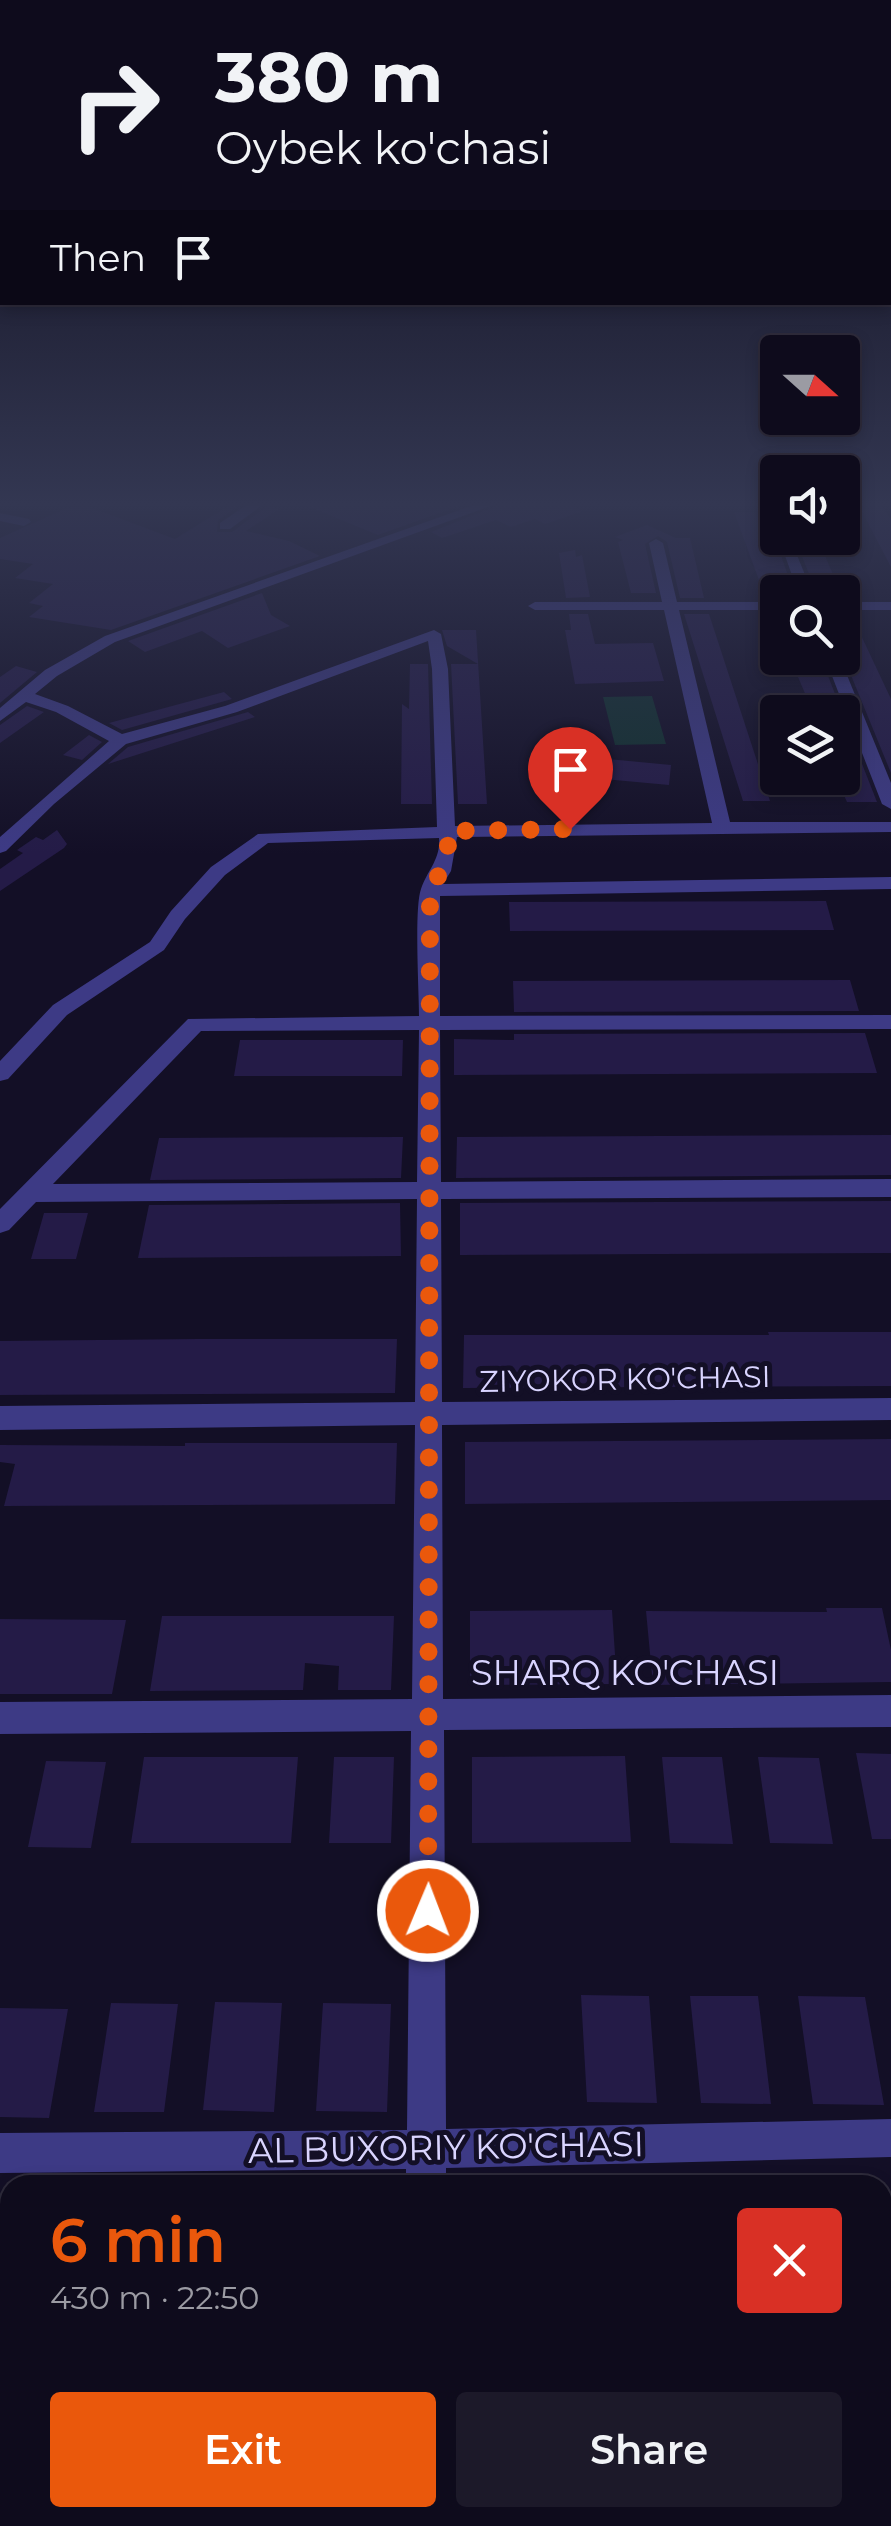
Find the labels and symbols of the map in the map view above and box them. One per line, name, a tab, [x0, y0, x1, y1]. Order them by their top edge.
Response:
north arrow	[760, 335, 860, 435]
pin	[528, 727, 613, 830]
street label: ZIYOKOR KO'CHASI	[479, 1358, 771, 1400]
street label: SHARQ KO'CHASI	[471, 1651, 779, 1694]
position arrow	[376, 1859, 480, 1963]
street label: AL BUXORIY KO'CHASI	[248, 2122, 644, 2172]

